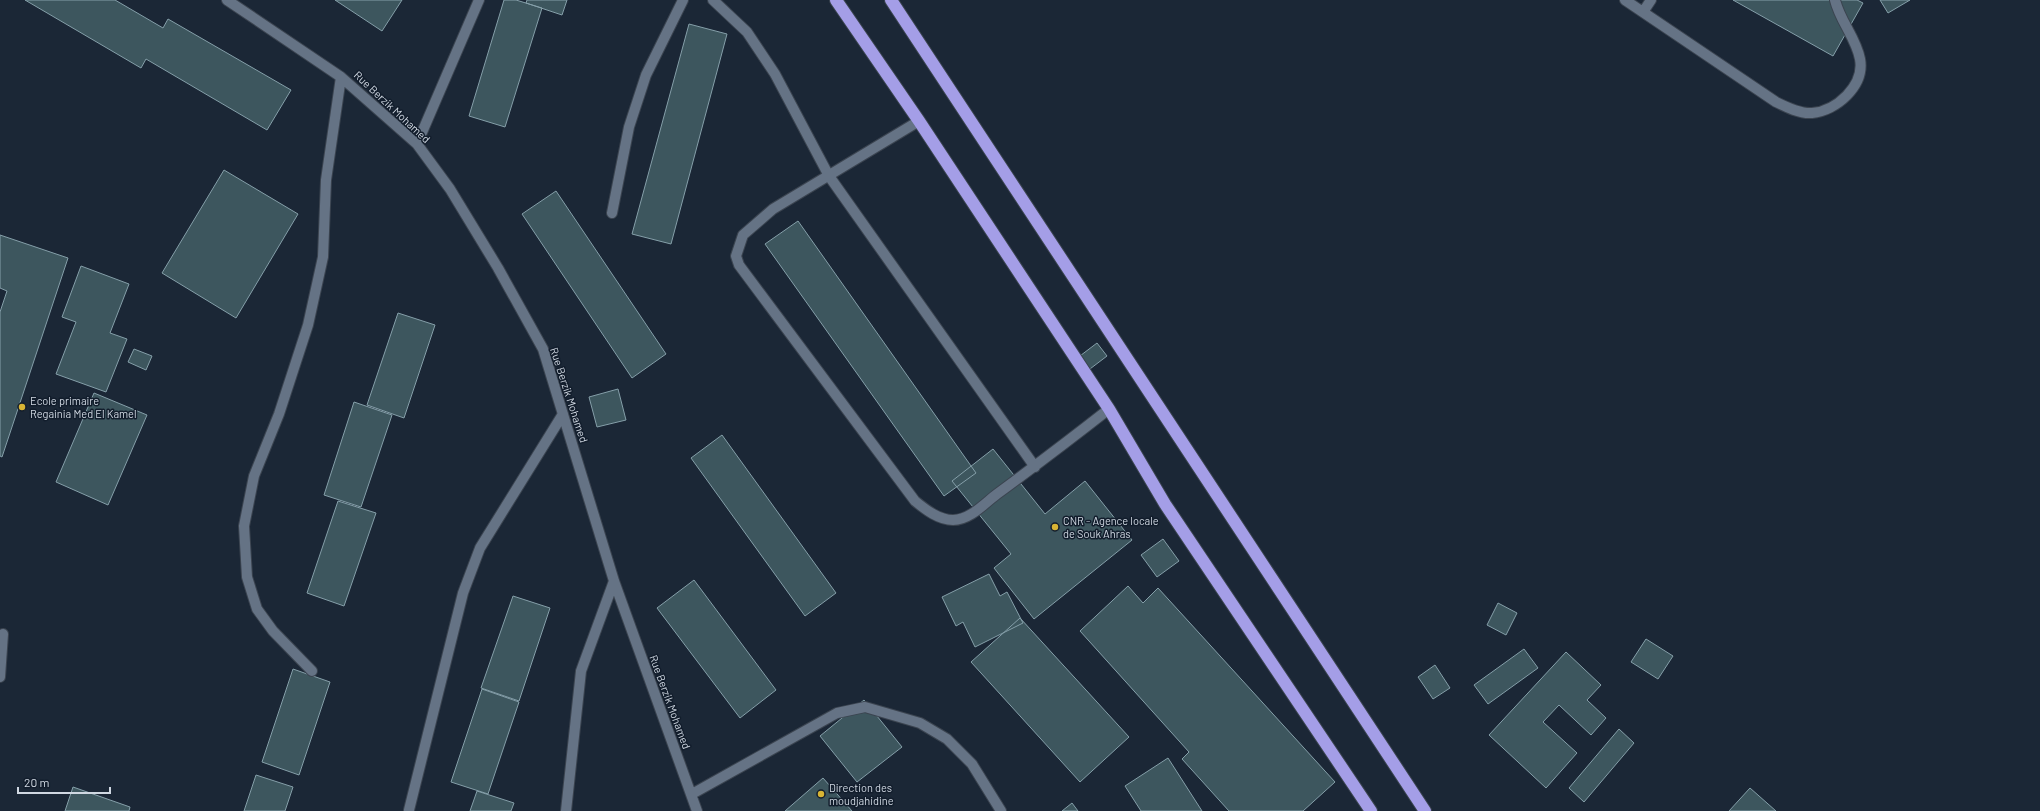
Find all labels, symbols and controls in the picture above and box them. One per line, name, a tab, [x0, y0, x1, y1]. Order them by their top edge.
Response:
street label: Rue Berzik Mohamed	[352, 68, 433, 145]
street label: Rue Berzik Mohamed	[548, 346, 591, 444]
place label: Ecole primaire Regainia Med El Kamel	[30, 394, 137, 420]
marker: Ecole primaire Regainia Med El Kamel	[17, 402, 27, 412]
place label: CNR - Agence locale de Souk Ahras	[1063, 514, 1159, 540]
marker: CNR - Agence locale de Souk Ahras	[1050, 522, 1060, 532]
street label: Rue Berzik Mohamed	[647, 653, 694, 751]
scale bar	[18, 769, 110, 795]
text: 20 m	[24, 775, 50, 789]
place label: Direction des moudjahidine	[829, 781, 894, 807]
marker: Direction des moudjahidine	[816, 789, 826, 799]

